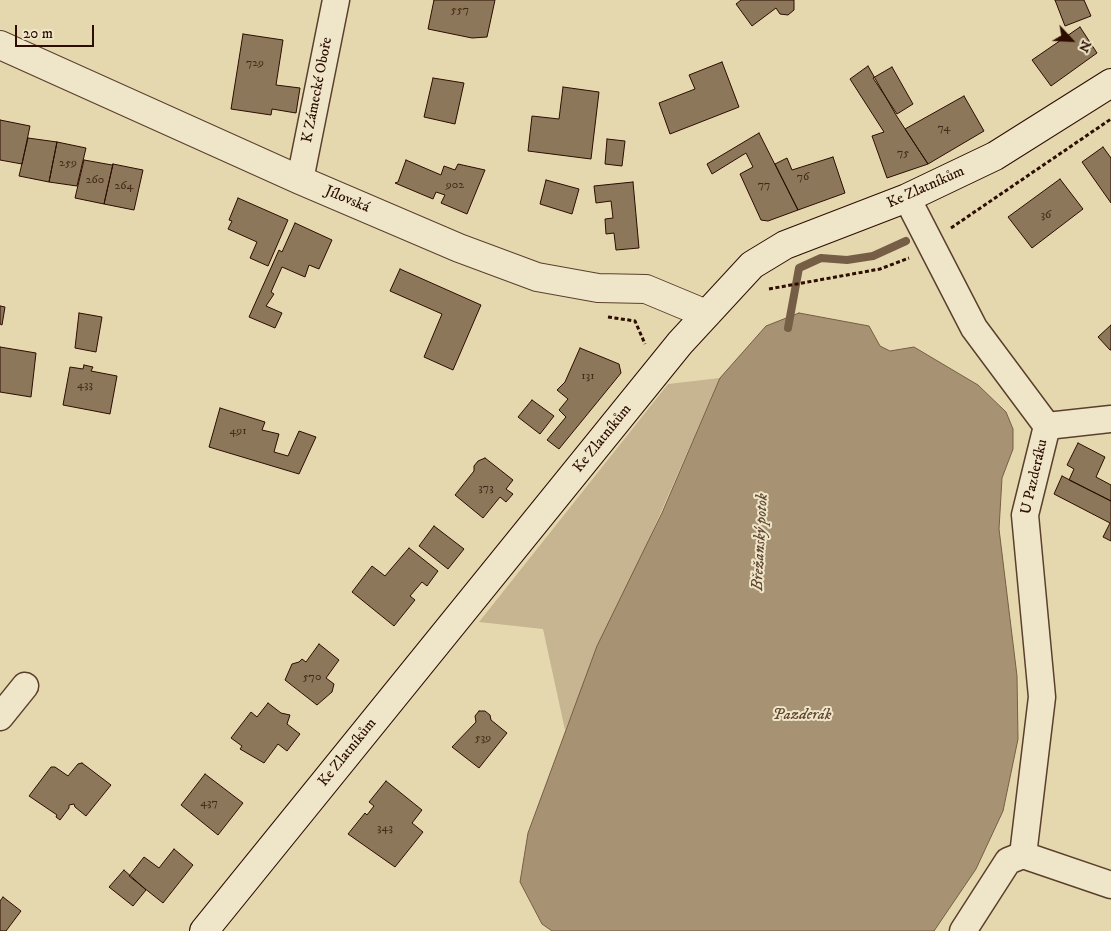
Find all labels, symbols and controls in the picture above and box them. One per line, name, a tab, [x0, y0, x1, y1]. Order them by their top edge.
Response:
house number: 557	[451, 4, 469, 18]
scale bar	[18, 15, 96, 47]
north arrow	[1046, 15, 1096, 65]
text: 20 m	[23, 24, 53, 43]
street label: K Zámecké Oboře	[299, 36, 337, 144]
text: N	[1074, 37, 1095, 55]
house number: 729	[246, 57, 264, 71]
house number: 74	[937, 122, 951, 136]
house number: 75	[897, 147, 909, 161]
house number: 259	[59, 157, 77, 171]
street label: Ke Zlatníkům	[885, 163, 967, 213]
house number: 76	[797, 171, 809, 185]
house number: 260	[86, 174, 104, 188]
house number: 902	[446, 179, 464, 193]
house number: 77	[758, 179, 770, 193]
house number: 264	[114, 180, 134, 194]
street label: Jílovská	[322, 183, 372, 217]
house number: 36	[1041, 209, 1051, 223]
house number: 131	[581, 370, 595, 384]
house number: 433	[77, 379, 93, 393]
street label: Ke Zlatníkům	[570, 401, 636, 477]
house number: 491	[229, 425, 247, 439]
street label: U Pazderáku	[1018, 438, 1052, 516]
house number: 373	[478, 482, 494, 496]
water label: Břežanský potok	[749, 493, 773, 591]
house number: 570	[303, 671, 321, 685]
water label: Pazderák	[773, 706, 831, 726]
street label: Ke Zlatníkům	[315, 715, 381, 791]
house number: 539	[475, 732, 491, 746]
house number: 437	[200, 797, 218, 811]
house number: 343	[377, 822, 393, 836]

